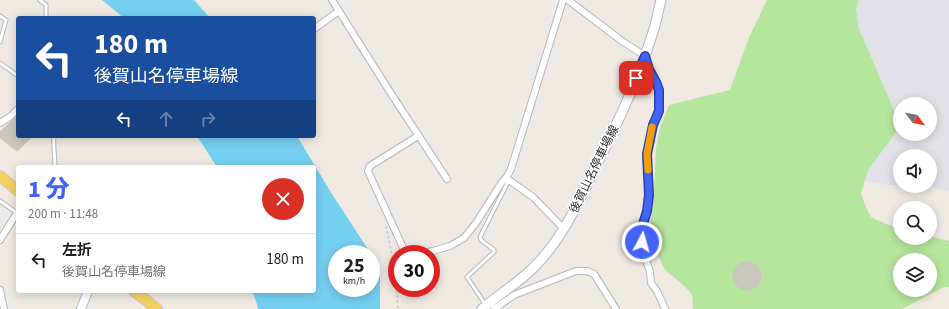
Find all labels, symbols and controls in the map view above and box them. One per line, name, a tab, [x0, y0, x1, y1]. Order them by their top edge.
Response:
text: 180 m	[94, 24, 168, 64]
icon: left	[28, 32, 80, 84]
pin	[619, 61, 653, 95]
text: 後賀山名停車場線	[94, 64, 238, 89]
icon: arrive	[625, 67, 647, 89]
north arrow	[893, 97, 937, 141]
map controls	[893, 97, 937, 297]
icon: left	[113, 108, 135, 130]
icon: ahead	[155, 108, 177, 130]
icon: right	[197, 108, 219, 130]
street label: 後賀山名停車場線	[566, 122, 623, 216]
button: sound	[893, 149, 937, 193]
text: 1 分	[28, 172, 70, 207]
button: close	[262, 178, 304, 220]
button: search	[893, 201, 937, 245]
text: 200 m · 11:48	[28, 205, 98, 223]
position arrow	[621, 221, 663, 263]
text: 左折	[62, 240, 92, 261]
speed limit sign: 30	[388, 245, 440, 297]
icon: left	[28, 249, 50, 271]
text: 180 m	[266, 249, 304, 270]
text: 25	[343, 252, 365, 280]
button: layers	[893, 253, 937, 297]
text: 後賀山名停車場線	[62, 263, 166, 281]
text: km/h	[343, 274, 365, 288]

